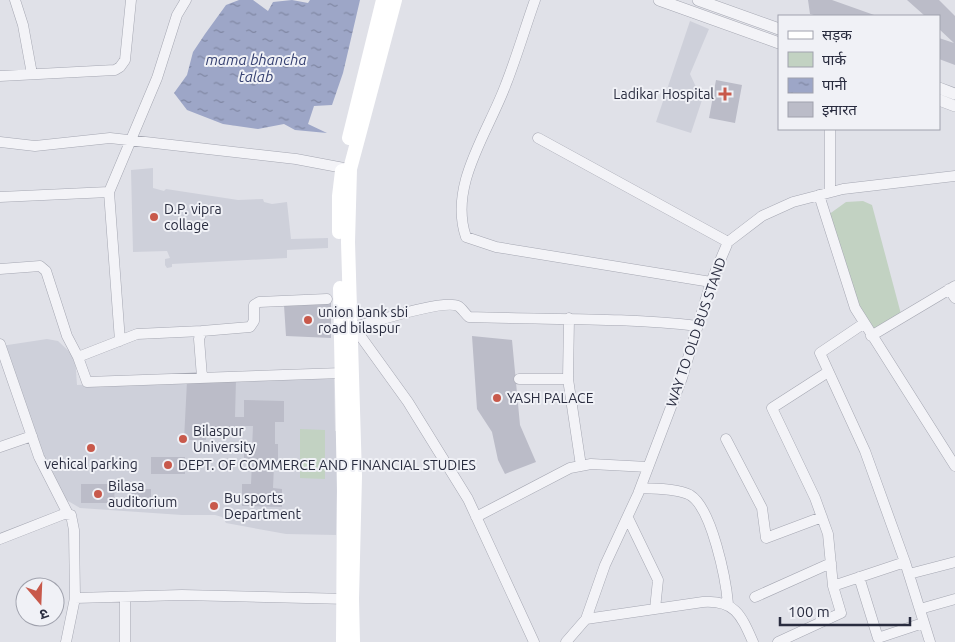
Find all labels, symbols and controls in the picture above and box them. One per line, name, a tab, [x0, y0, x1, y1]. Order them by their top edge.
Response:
legend	[778, 15, 940, 130]
text: सड़क	[822, 26, 852, 43]
water label: mama bhancha talab	[205, 51, 307, 85]
text: पार्क	[822, 51, 846, 68]
text: पानी	[822, 76, 848, 93]
place label: Ladikar Hospital	[613, 86, 714, 102]
marker: Ladikar Hospital	[718, 87, 732, 101]
text: इमारत	[822, 101, 857, 118]
place label: D.P. vipra collage	[164, 201, 222, 233]
marker: D.P. vipra collage	[148, 211, 160, 223]
street label: WAY TO OLD BUS STAND	[663, 255, 729, 409]
place label: union bank sbi road bilaspur	[318, 304, 408, 336]
marker: union bank sbi road bilaspur	[302, 314, 314, 326]
place label: YASH PALACE	[507, 390, 594, 406]
marker: YASH PALACE	[491, 392, 503, 404]
place label: Bilaspur University	[193, 423, 256, 455]
marker: Bilaspur University	[177, 433, 189, 445]
marker: vehical parking	[85, 442, 97, 454]
place label: vehical parking	[44, 456, 138, 472]
place label: DEPT. OF COMMERCE AND FINANCIAL STUDIES	[178, 457, 476, 473]
marker: DEPT. OF COMMERCE AND FINANCIAL STUDIES	[162, 459, 174, 471]
place label: Bilasa auditorium	[108, 478, 177, 510]
marker: Bilasa auditorium	[92, 488, 104, 500]
place label: Bu sports Department	[224, 490, 302, 522]
marker: Bu sports Department	[208, 500, 220, 512]
north arrow	[15, 577, 65, 627]
scale bar	[780, 594, 910, 626]
text: 100 m	[788, 603, 830, 620]
text: उ	[37, 605, 51, 623]

